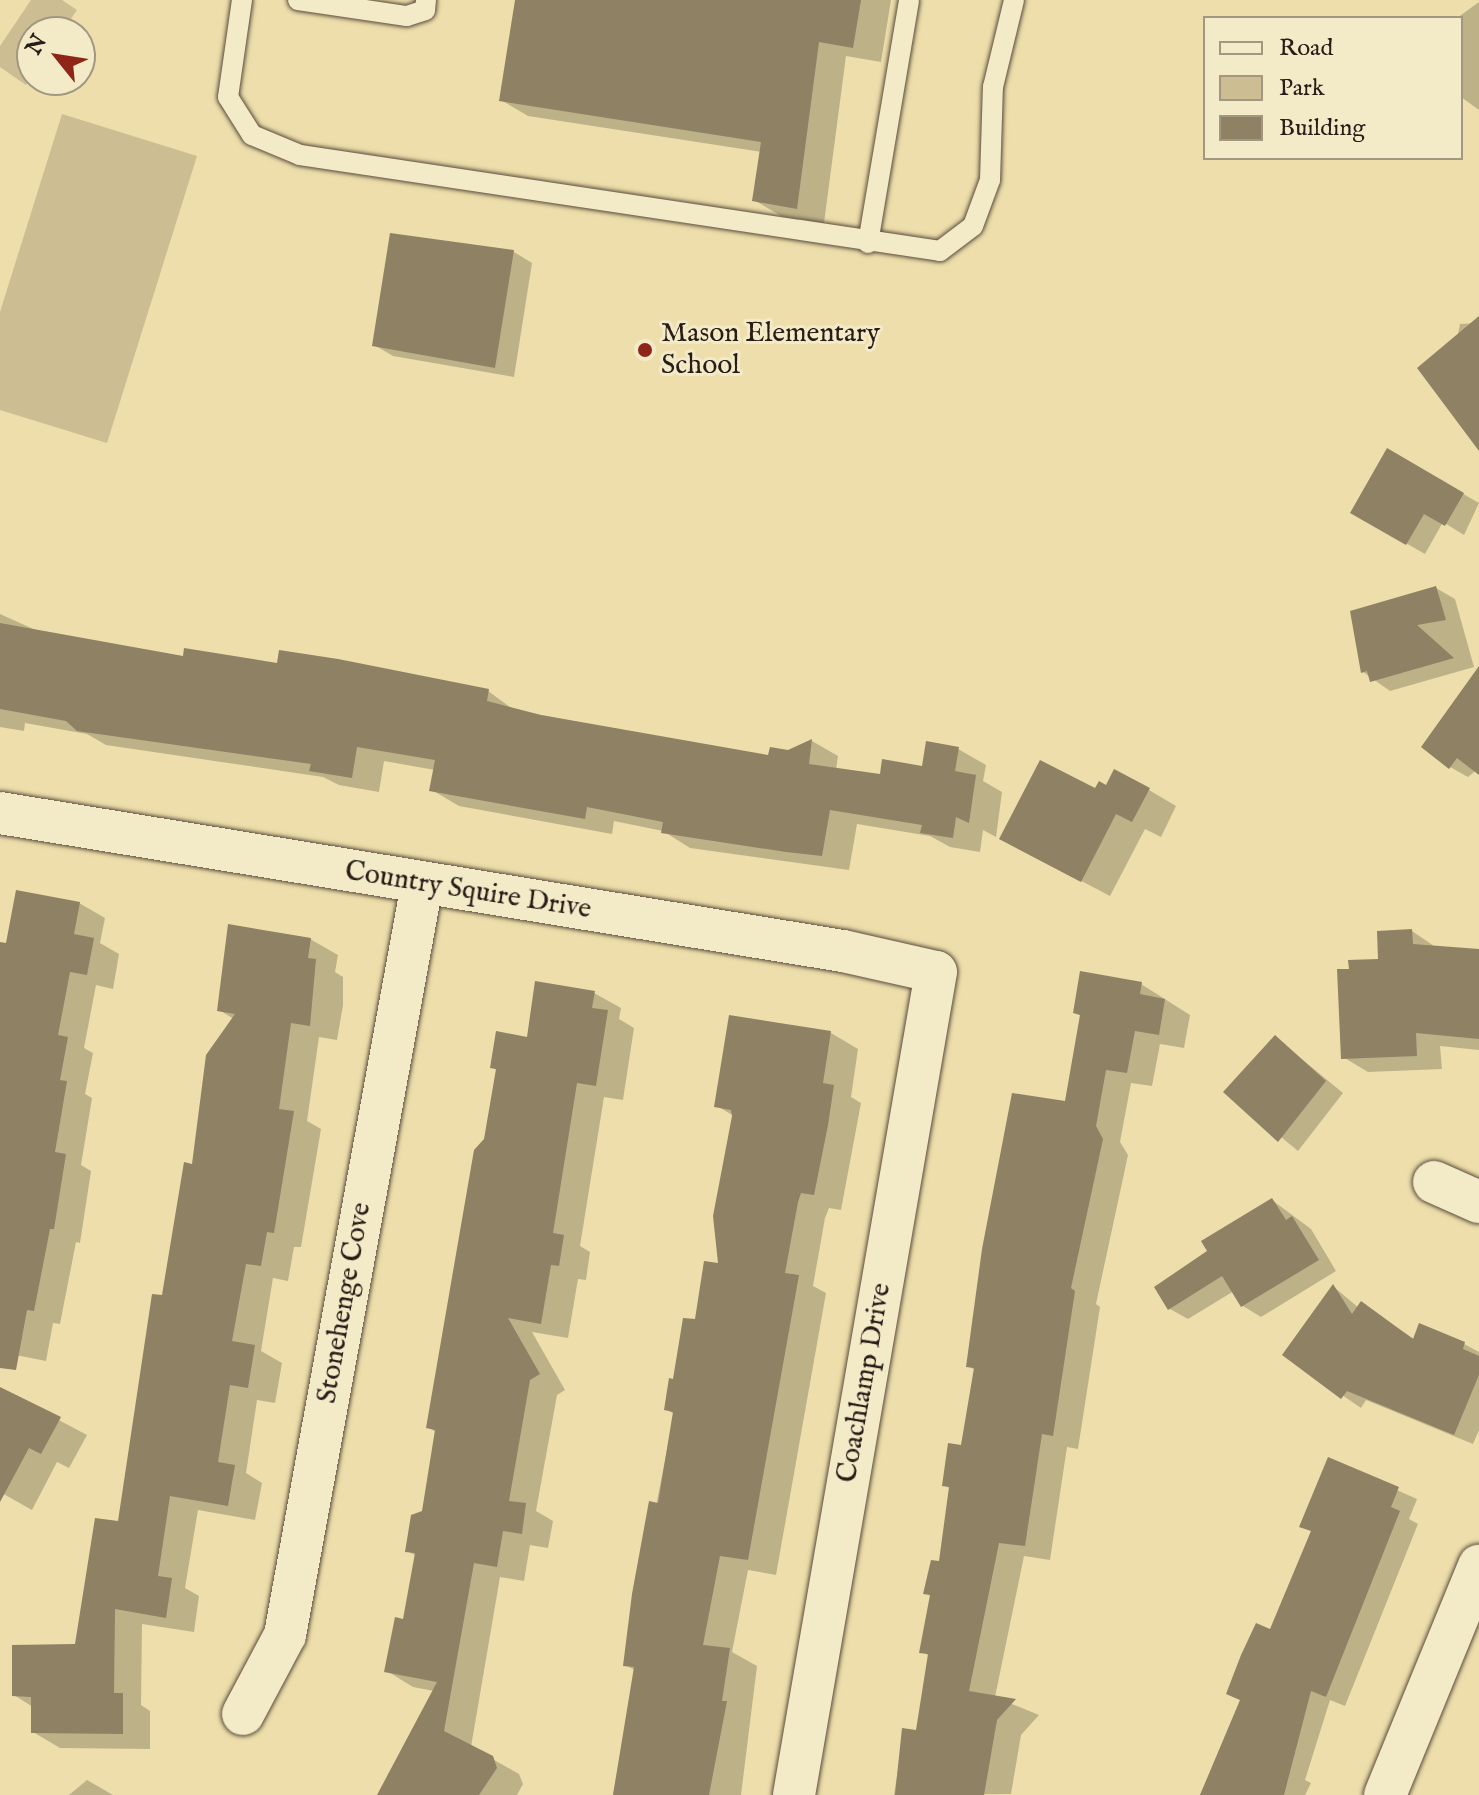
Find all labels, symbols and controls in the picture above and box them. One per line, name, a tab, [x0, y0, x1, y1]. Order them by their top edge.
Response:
north arrow	[16, 16, 96, 96]
legend	[1203, 16, 1463, 160]
text: N	[20, 30, 54, 60]
text: Road	[1279, 33, 1333, 64]
text: Park	[1279, 73, 1325, 104]
text: Building	[1279, 113, 1365, 144]
place label: Mason Elementary School	[661, 317, 880, 383]
marker: Mason Elementary School	[636, 341, 654, 359]
street label: Country Squire Drive	[342, 855, 594, 927]
street label: Stonehenge Cove	[311, 1200, 379, 1406]
street label: Coachlamp Drive	[831, 1281, 899, 1485]

